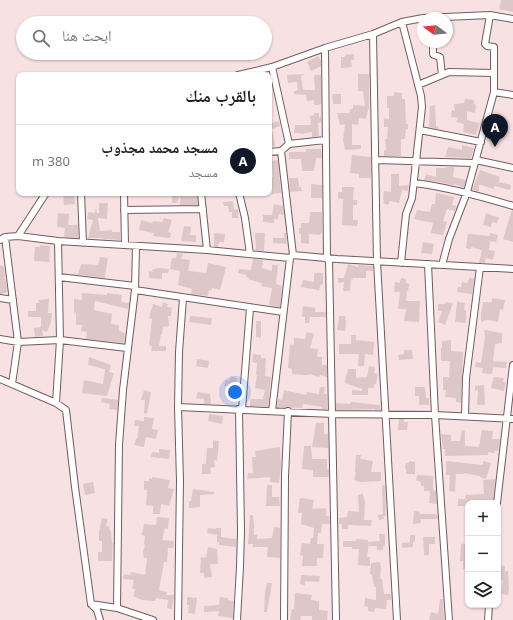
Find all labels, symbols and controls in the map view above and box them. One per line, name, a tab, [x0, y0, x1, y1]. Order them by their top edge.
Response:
north arrow	[417, 12, 453, 48]
search box	[16, 16, 272, 60]
text: ابحث هنا	[62, 25, 112, 45]
icon: search	[30, 27, 52, 49]
text: بالقرب منك	[185, 84, 256, 107]
pin: A	[482, 114, 508, 147]
text: مسجد محمد مجذوب	[101, 137, 218, 157]
text: 380 m	[32, 152, 70, 170]
text: A	[239, 152, 248, 170]
text: مسجد	[189, 163, 218, 181]
your location	[225, 382, 245, 402]
map controls	[465, 500, 501, 608]
button: +	[465, 500, 501, 536]
button: −	[465, 536, 501, 572]
button: layers	[465, 572, 501, 608]

